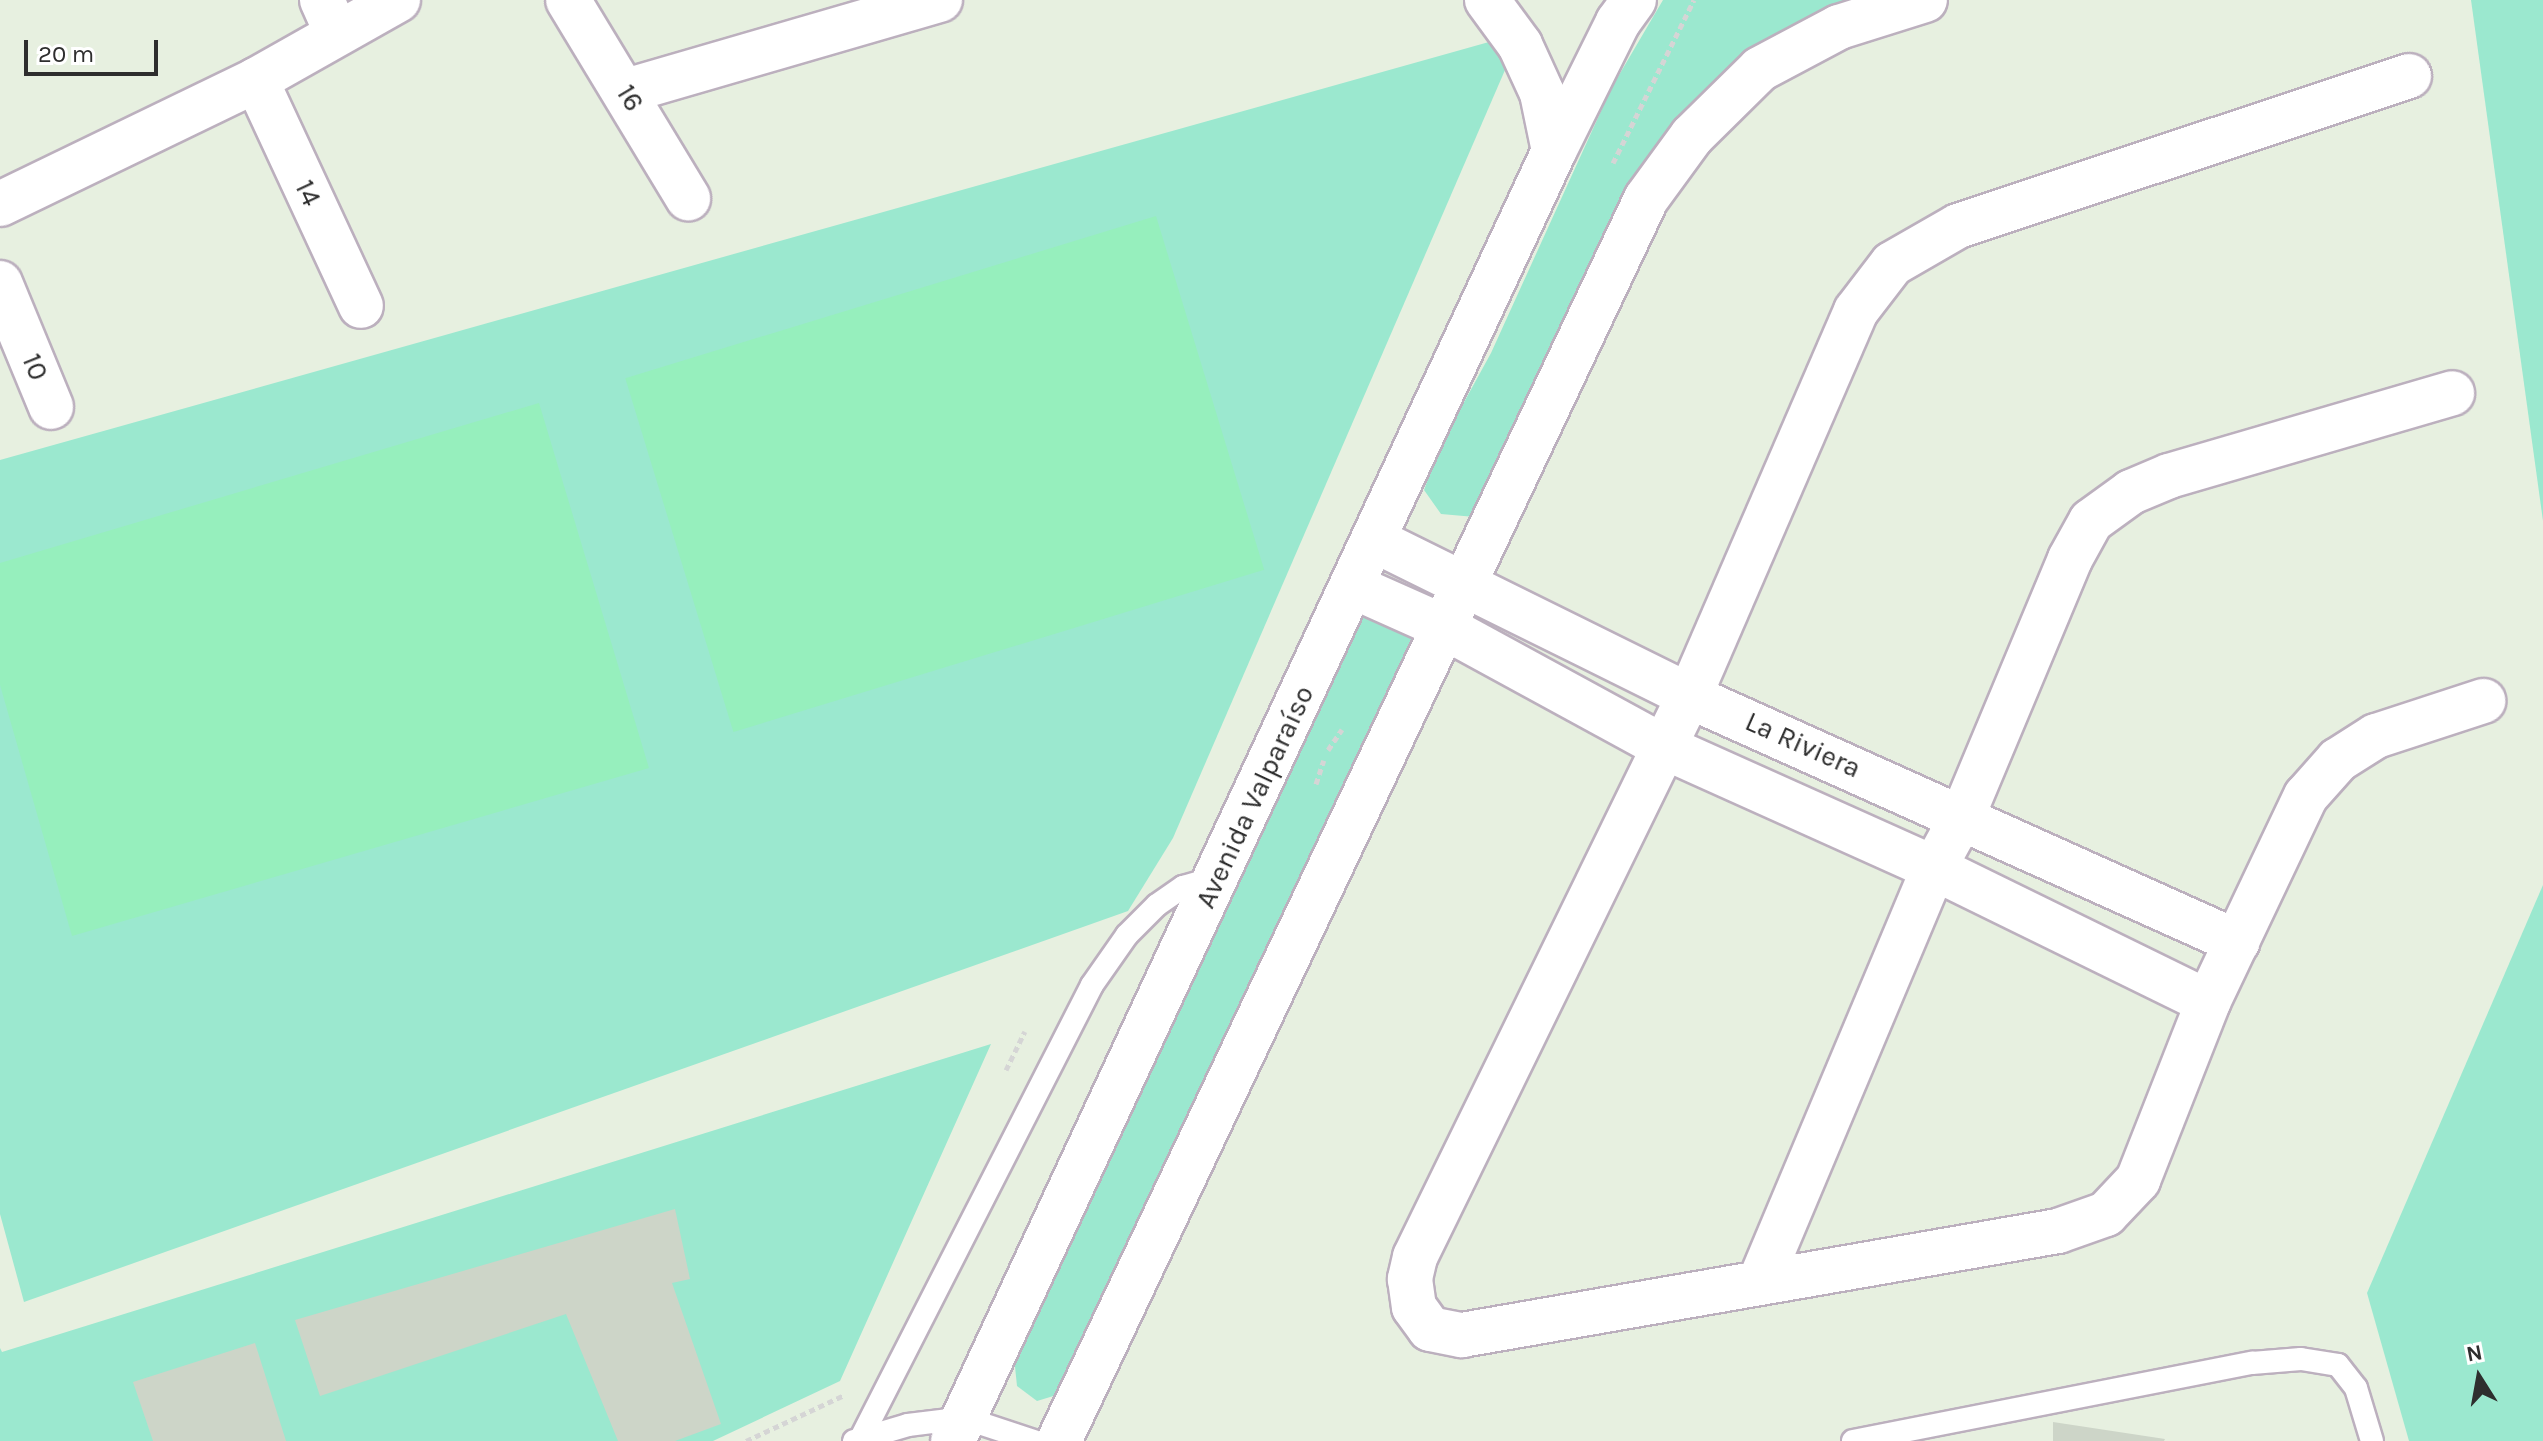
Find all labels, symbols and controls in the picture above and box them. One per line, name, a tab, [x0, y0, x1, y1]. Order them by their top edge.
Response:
scale bar	[28, 24, 162, 74]
text: 20 m	[38, 40, 94, 68]
street label: 16	[609, 79, 651, 117]
street label: 14	[288, 175, 328, 211]
street label: 10	[15, 349, 55, 385]
street label: Avenida Valparaíso	[1189, 680, 1321, 914]
street label: La Riviera	[1740, 705, 1866, 785]
north arrow	[2439, 1337, 2519, 1417]
text: N	[2464, 1339, 2485, 1368]

